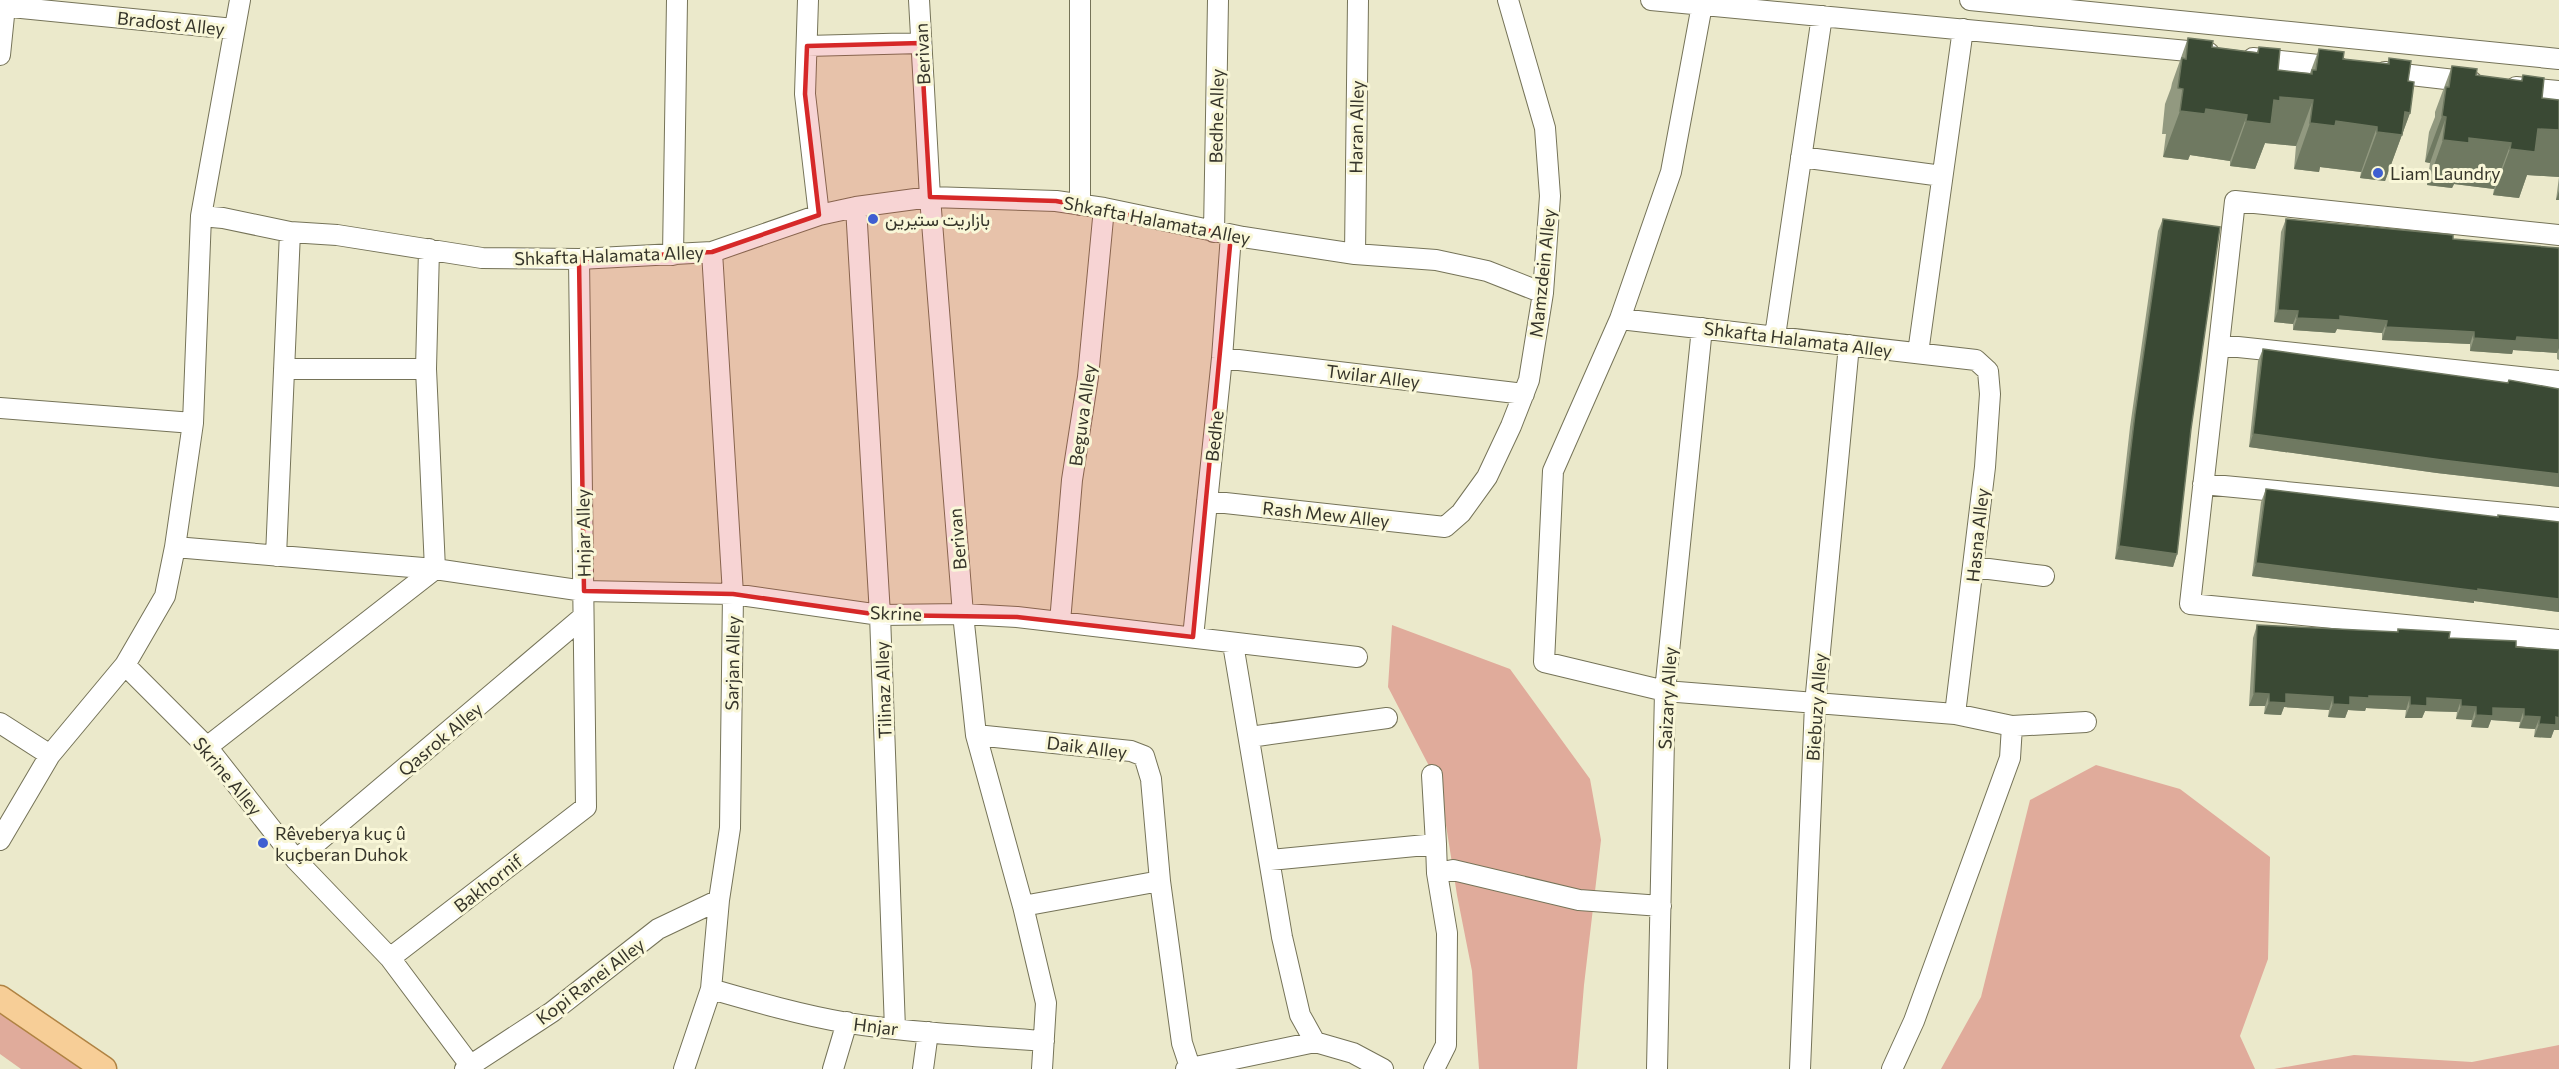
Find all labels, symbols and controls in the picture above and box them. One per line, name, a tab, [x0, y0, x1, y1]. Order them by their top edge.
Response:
street label: Bradost Alley	[116, 6, 226, 40]
street label: Berivan	[909, 23, 935, 85]
street label: Bedhe Alley	[1204, 68, 1228, 164]
street label: Haran Alley	[1344, 80, 1368, 174]
place label: Liam Laundry	[2390, 162, 2501, 184]
marker: Liam Laundry	[2371, 166, 2385, 180]
street label: Shkafta Halamata Alley	[1062, 191, 1252, 249]
street label: Mamzdein Alley	[1524, 207, 1560, 339]
place label: بازاريت ستيرين	[885, 208, 990, 231]
marker: بازاريت ستيرين	[866, 212, 880, 226]
street label: Shkafta Halamata Alley	[514, 241, 704, 269]
street label: Shkafta Halamata Alley	[1702, 317, 1894, 361]
street label: Twilar Alley	[1325, 359, 1421, 393]
street label: Beguva Alley	[1064, 362, 1100, 468]
street label: Bedhe	[1200, 409, 1228, 463]
street label: Hasna Alley	[1961, 487, 1993, 583]
street label: Hnjar Alley	[571, 489, 595, 577]
street label: Rash Mew Alley	[1261, 496, 1391, 532]
street label: Berivan	[943, 507, 971, 571]
street label: Skrine	[870, 601, 922, 625]
street label: Sarjan Alley	[720, 615, 744, 711]
street label: Tilinaz Alley	[870, 641, 896, 739]
street label: Saizary Alley	[1653, 646, 1681, 750]
street label: Biebuzy Alley	[1801, 652, 1831, 762]
street label: Qasrok Alley	[393, 697, 487, 781]
street label: Daik Alley	[1046, 731, 1128, 763]
street label: Skrine Alley	[189, 732, 267, 820]
place label: Rêveberya kuç û kuçberan Duhok	[275, 822, 408, 865]
marker: Rêveberya kuç û kuçberan Duhok	[256, 836, 270, 850]
street label: Bakhornif	[449, 849, 527, 917]
street label: Kopi Ranei Alley	[531, 933, 649, 1029]
street label: Hnjar	[852, 1012, 900, 1040]

